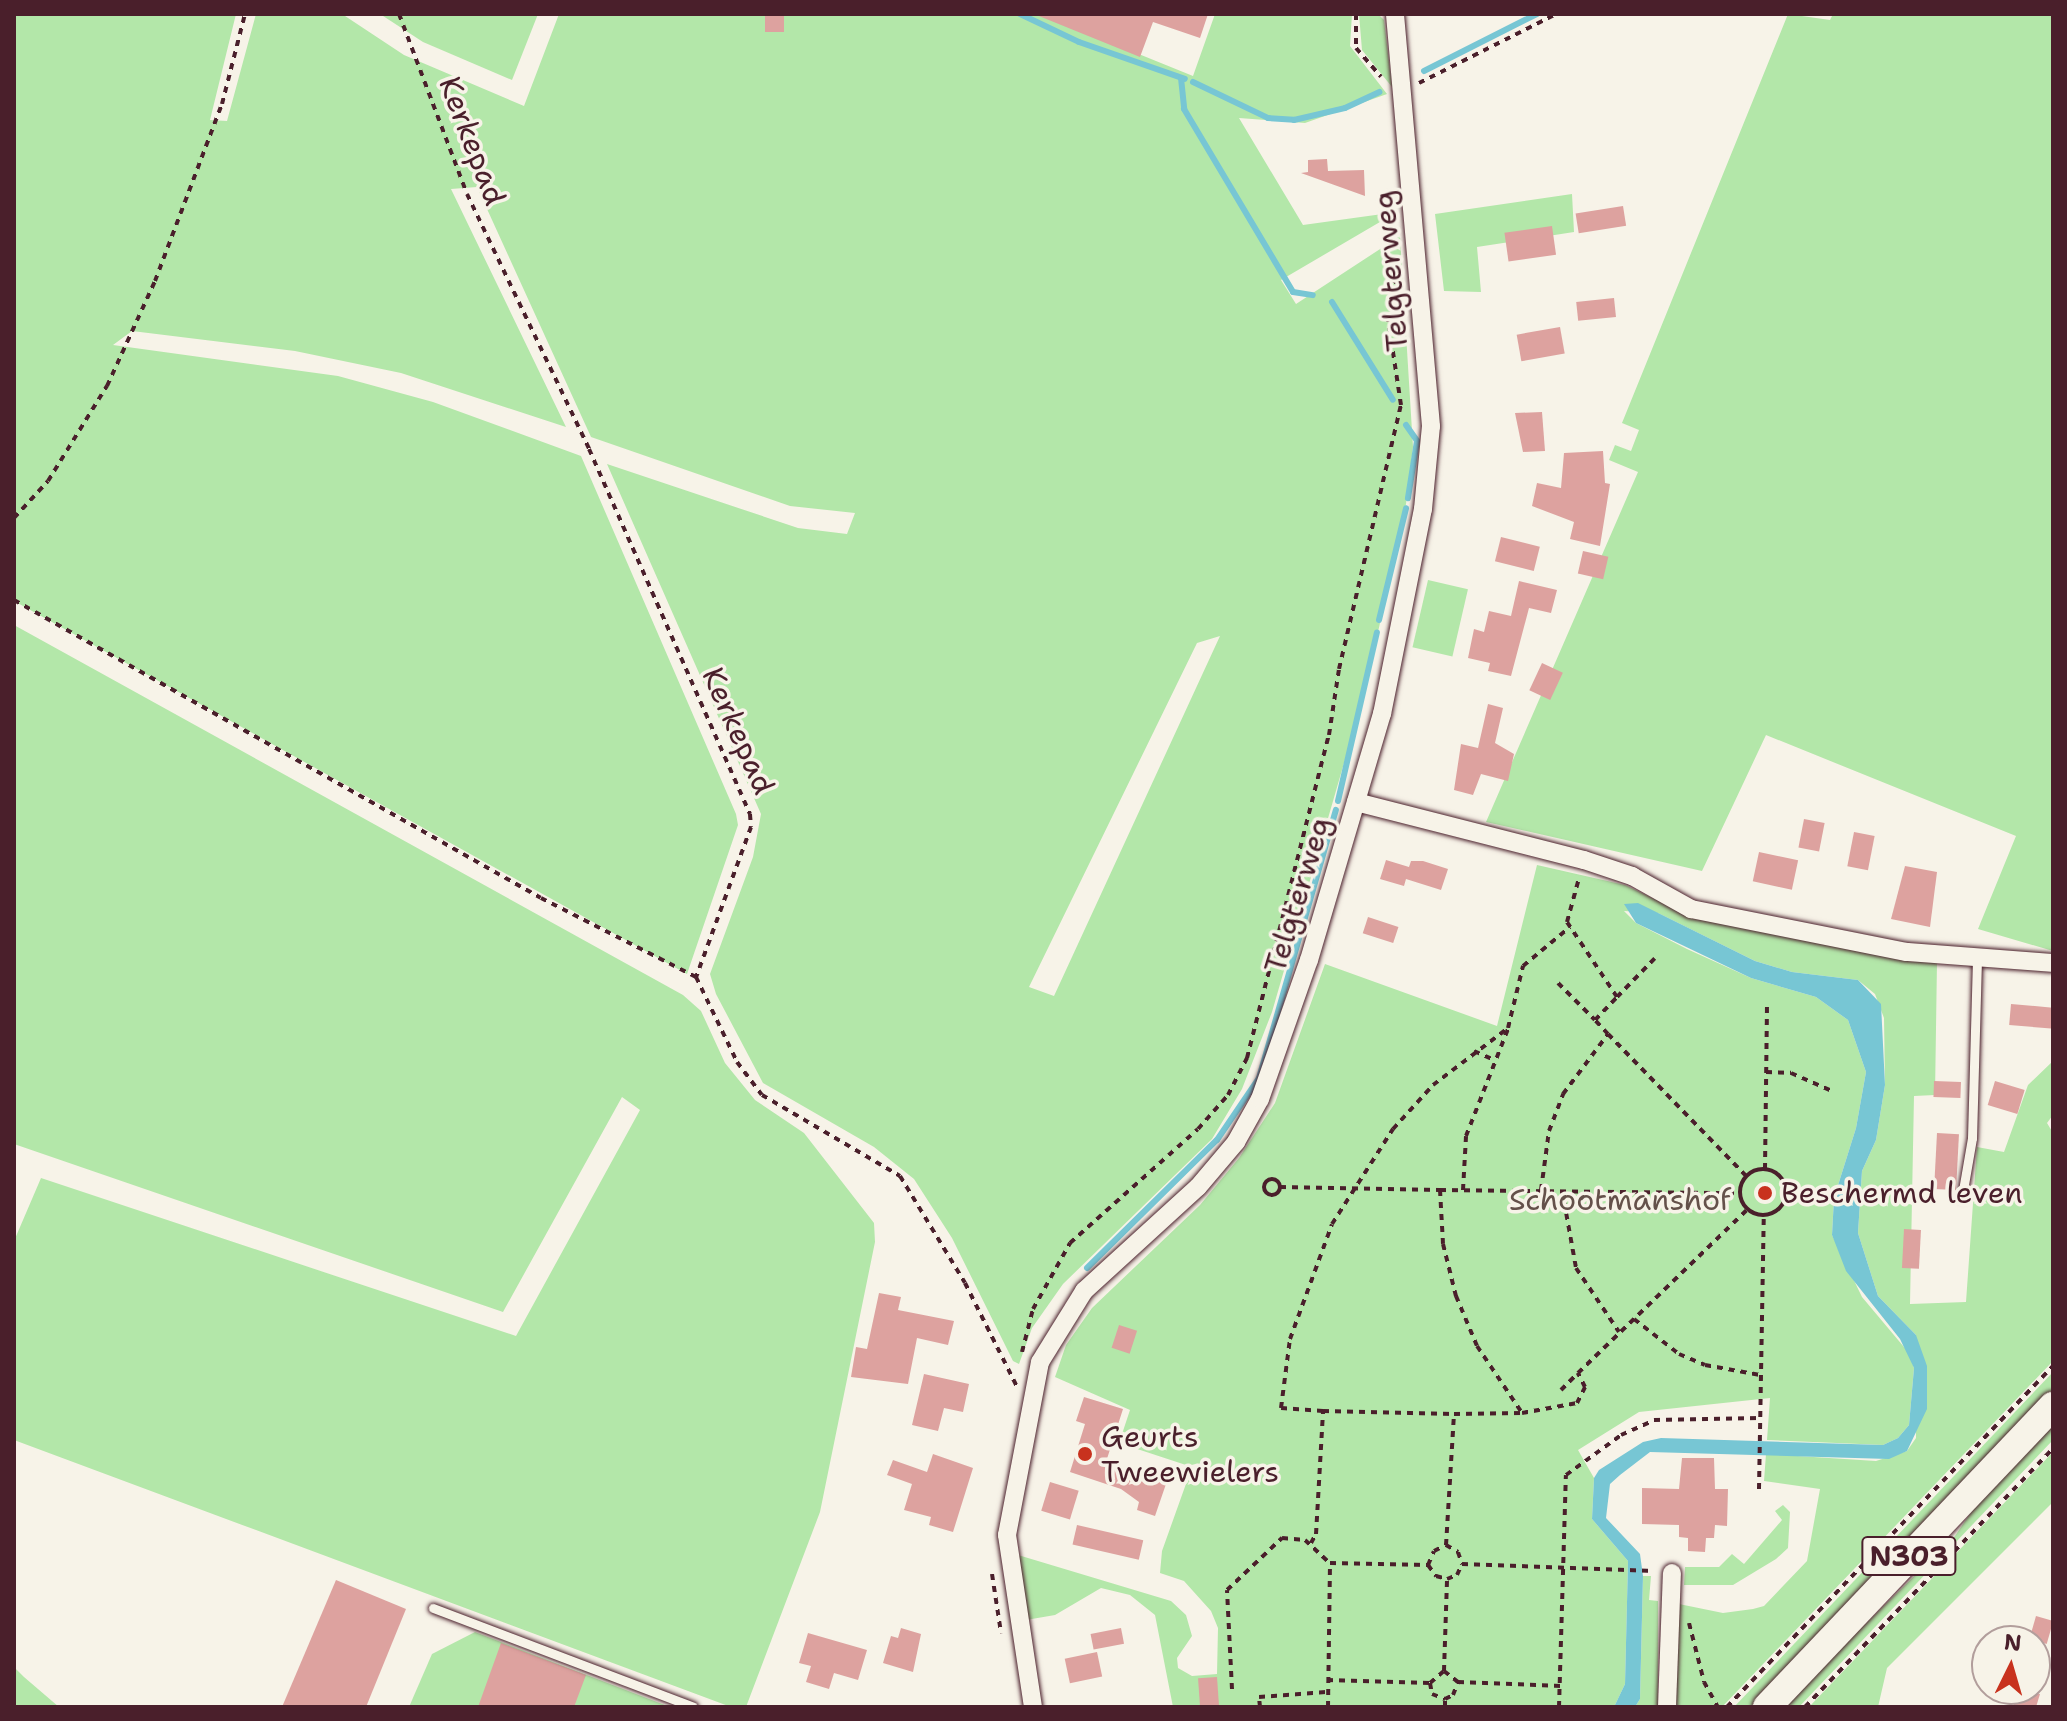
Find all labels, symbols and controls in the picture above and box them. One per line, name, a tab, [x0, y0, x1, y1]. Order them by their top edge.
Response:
street label: Kerkepad	[431, 72, 513, 210]
street label: Telgterweg	[1366, 189, 1416, 353]
street label: Kerkepad	[694, 662, 782, 800]
street label: Telgterweg	[1257, 813, 1339, 977]
place label: Beschermd leven	[1781, 1175, 2023, 1211]
park label: Schootmanshof	[1509, 1182, 1731, 1218]
marker: Beschermd leven	[1756, 1184, 1774, 1202]
place label: Geurts Tweewielers	[1101, 1419, 1279, 1490]
marker: Geurts Tweewielers	[1076, 1445, 1094, 1463]
road number: N303	[1861, 1532, 1957, 1580]
north arrow	[1971, 1625, 2051, 1705]
text: N	[2003, 1627, 2023, 1658]

